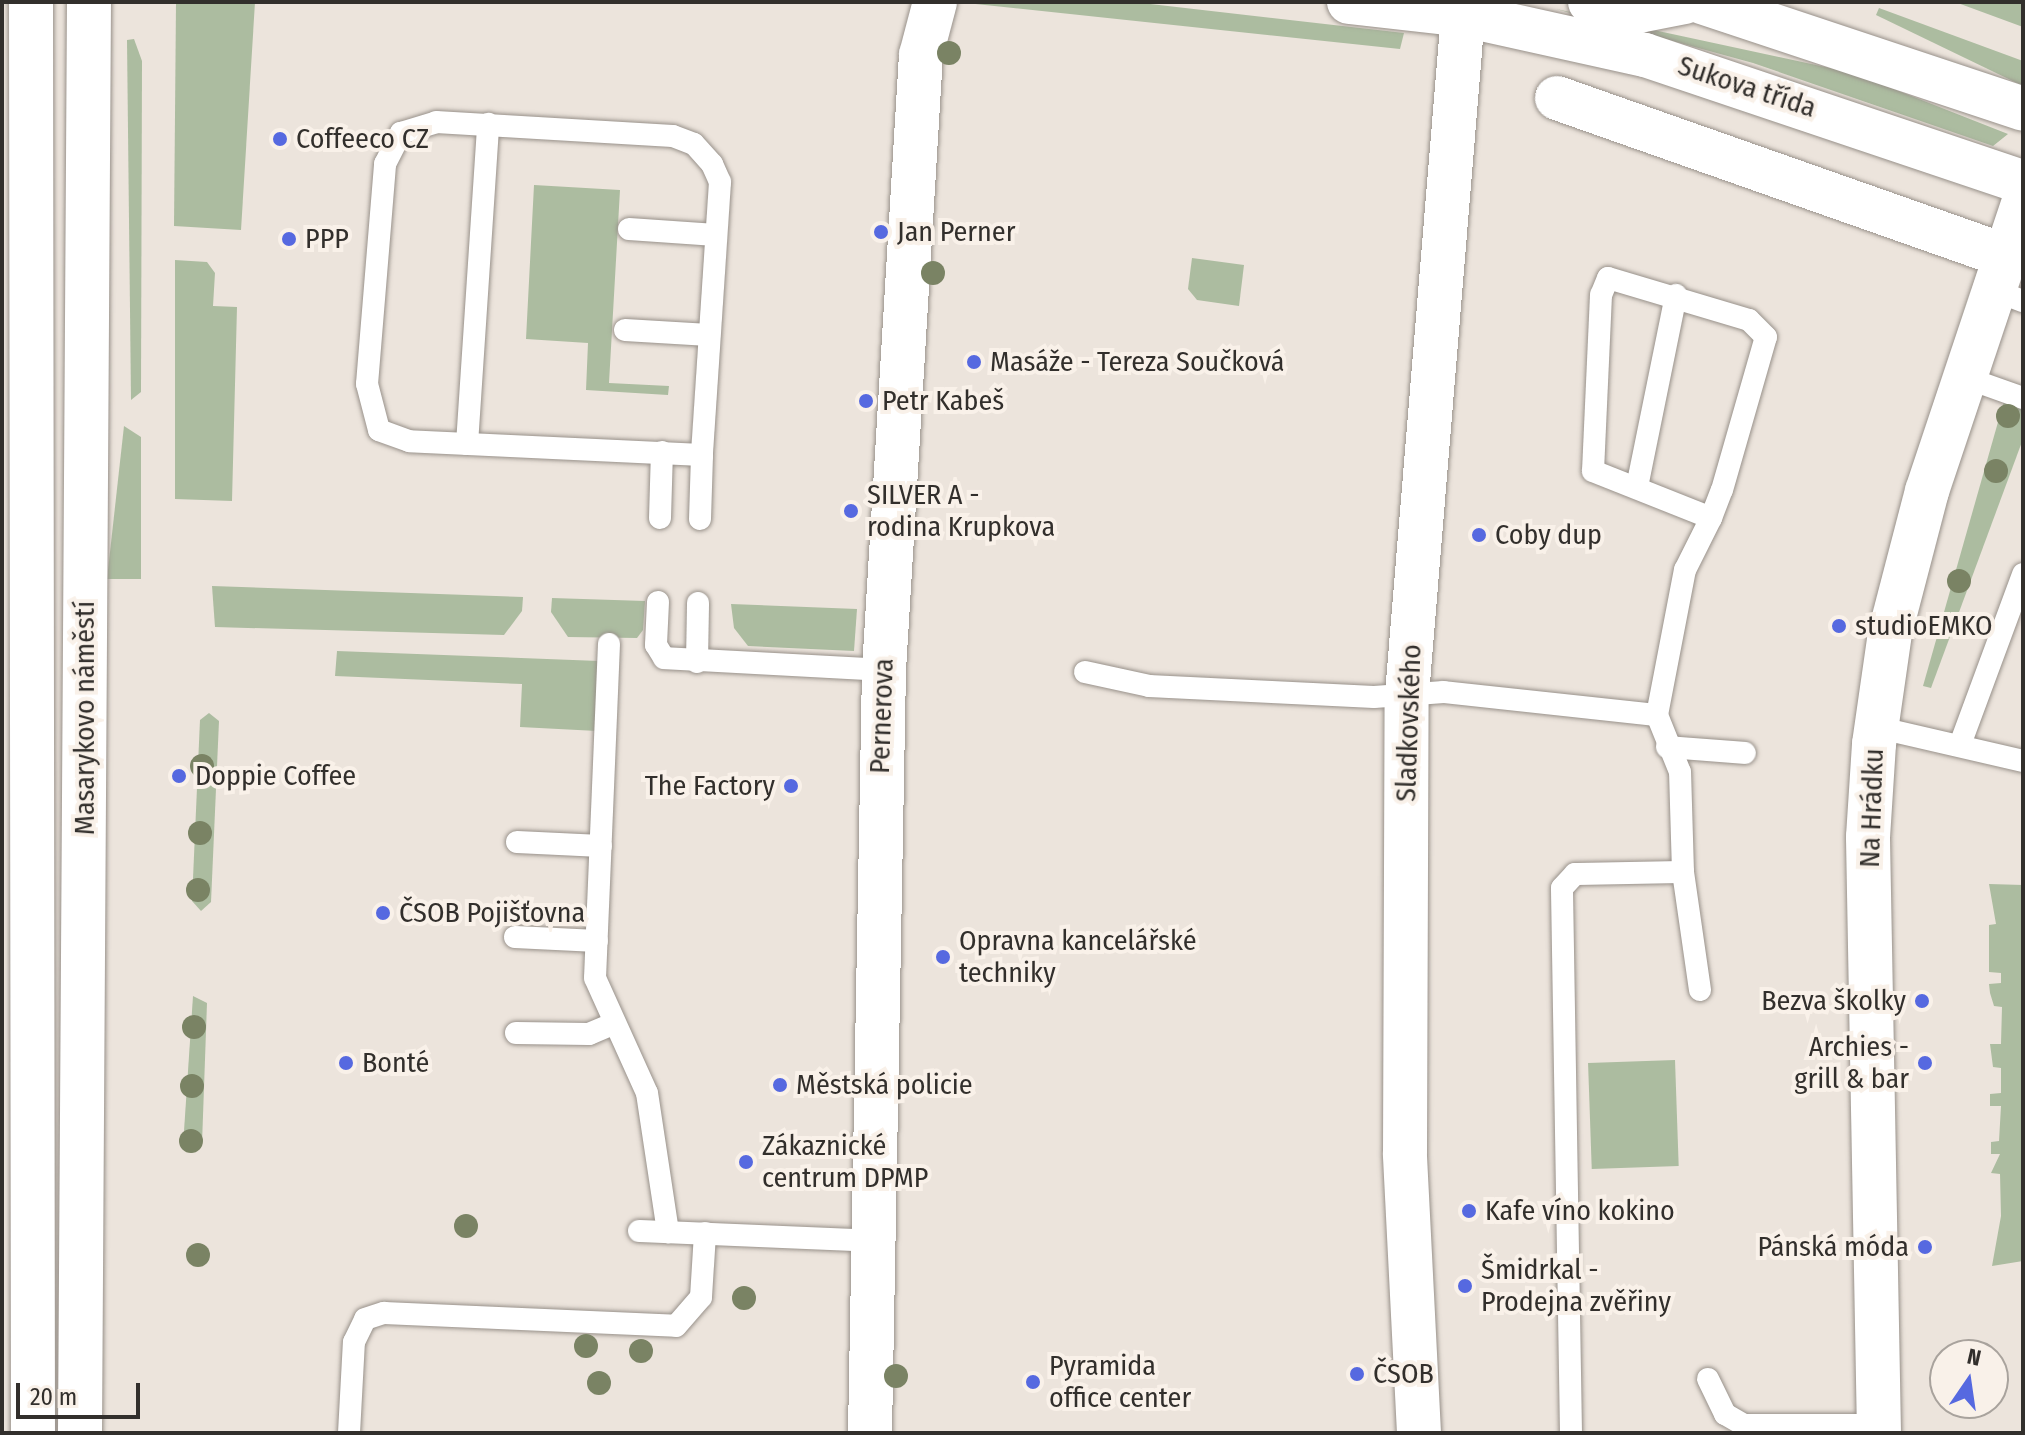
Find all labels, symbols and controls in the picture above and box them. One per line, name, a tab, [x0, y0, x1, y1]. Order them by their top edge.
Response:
street label: Sukova třída	[1674, 49, 1820, 125]
place label: Coffeeco CZ	[296, 122, 429, 156]
marker: Coffeeco CZ	[271, 130, 289, 148]
place label: Jan Perner	[897, 215, 1015, 249]
place label: PPP	[305, 222, 349, 256]
marker: Jan Perner	[872, 223, 890, 241]
marker: PPP	[280, 230, 298, 248]
place label: Masáže - Tereza Součková	[990, 345, 1284, 379]
marker: Masáže - Tereza Součková	[965, 353, 983, 371]
place label: Petr Kabeš	[882, 384, 1004, 418]
marker: Petr Kabeš	[857, 392, 875, 410]
place label: SILVER A - rodina Krupkova	[867, 478, 1055, 544]
marker: SILVER A - rodina Krupkova	[842, 502, 860, 520]
place label: Coby dup	[1495, 518, 1602, 552]
marker: Coby dup	[1470, 526, 1488, 544]
street label: Masarykovo náměstí	[68, 601, 102, 835]
place label: studioEMKO	[1855, 609, 1993, 643]
marker: studioEMKO	[1830, 617, 1848, 635]
street label: Sladkovského	[1389, 644, 1429, 802]
street label: Pernerova	[863, 658, 901, 774]
street label: Na Hrádku	[1853, 748, 1891, 868]
place label: Doppie Coffee	[195, 759, 356, 793]
marker: Doppie Coffee	[170, 767, 188, 785]
place label: The Factory	[645, 769, 775, 803]
marker: The Factory	[782, 777, 800, 795]
place label: ČSOB Pojišťovna	[399, 896, 585, 930]
marker: ČSOB Pojišťovna	[374, 904, 392, 922]
place label: Opravna kancelářské techniky	[959, 924, 1197, 990]
marker: Opravna kancelářské techniky	[934, 948, 952, 966]
place label: Bezva školky	[1761, 984, 1906, 1018]
marker: Bezva školky	[1913, 992, 1931, 1010]
place label: Archies - grill & bar	[1794, 1030, 1909, 1096]
place label: Bonté	[362, 1046, 429, 1080]
marker: Bonté	[337, 1054, 355, 1072]
marker: Archies - grill & bar	[1916, 1054, 1934, 1072]
place label: Městská policie	[796, 1068, 973, 1102]
marker: Městská policie	[771, 1076, 789, 1094]
place label: Zákaznické centrum DPMP	[762, 1129, 928, 1195]
marker: Zákaznické centrum DPMP	[737, 1153, 755, 1171]
place label: Kafe víno kokino	[1485, 1194, 1675, 1228]
marker: Kafe víno kokino	[1460, 1202, 1478, 1220]
place label: Pánská móda	[1757, 1230, 1909, 1264]
marker: Pánská móda	[1916, 1238, 1934, 1256]
place label: Šmidrkal - Prodejna zvěřiny	[1481, 1253, 1671, 1319]
marker: Šmidrkal - Prodejna zvěřiny	[1456, 1277, 1474, 1295]
north arrow	[1929, 1339, 2009, 1419]
text: N	[1965, 1342, 1984, 1372]
place label: Pyramida office center	[1049, 1349, 1191, 1415]
place label: ČSOB	[1373, 1357, 1434, 1391]
marker: ČSOB	[1348, 1365, 1366, 1383]
scale bar	[20, 1367, 144, 1417]
marker: Pyramida office center	[1024, 1373, 1042, 1391]
text: 20 m	[30, 1383, 77, 1411]

